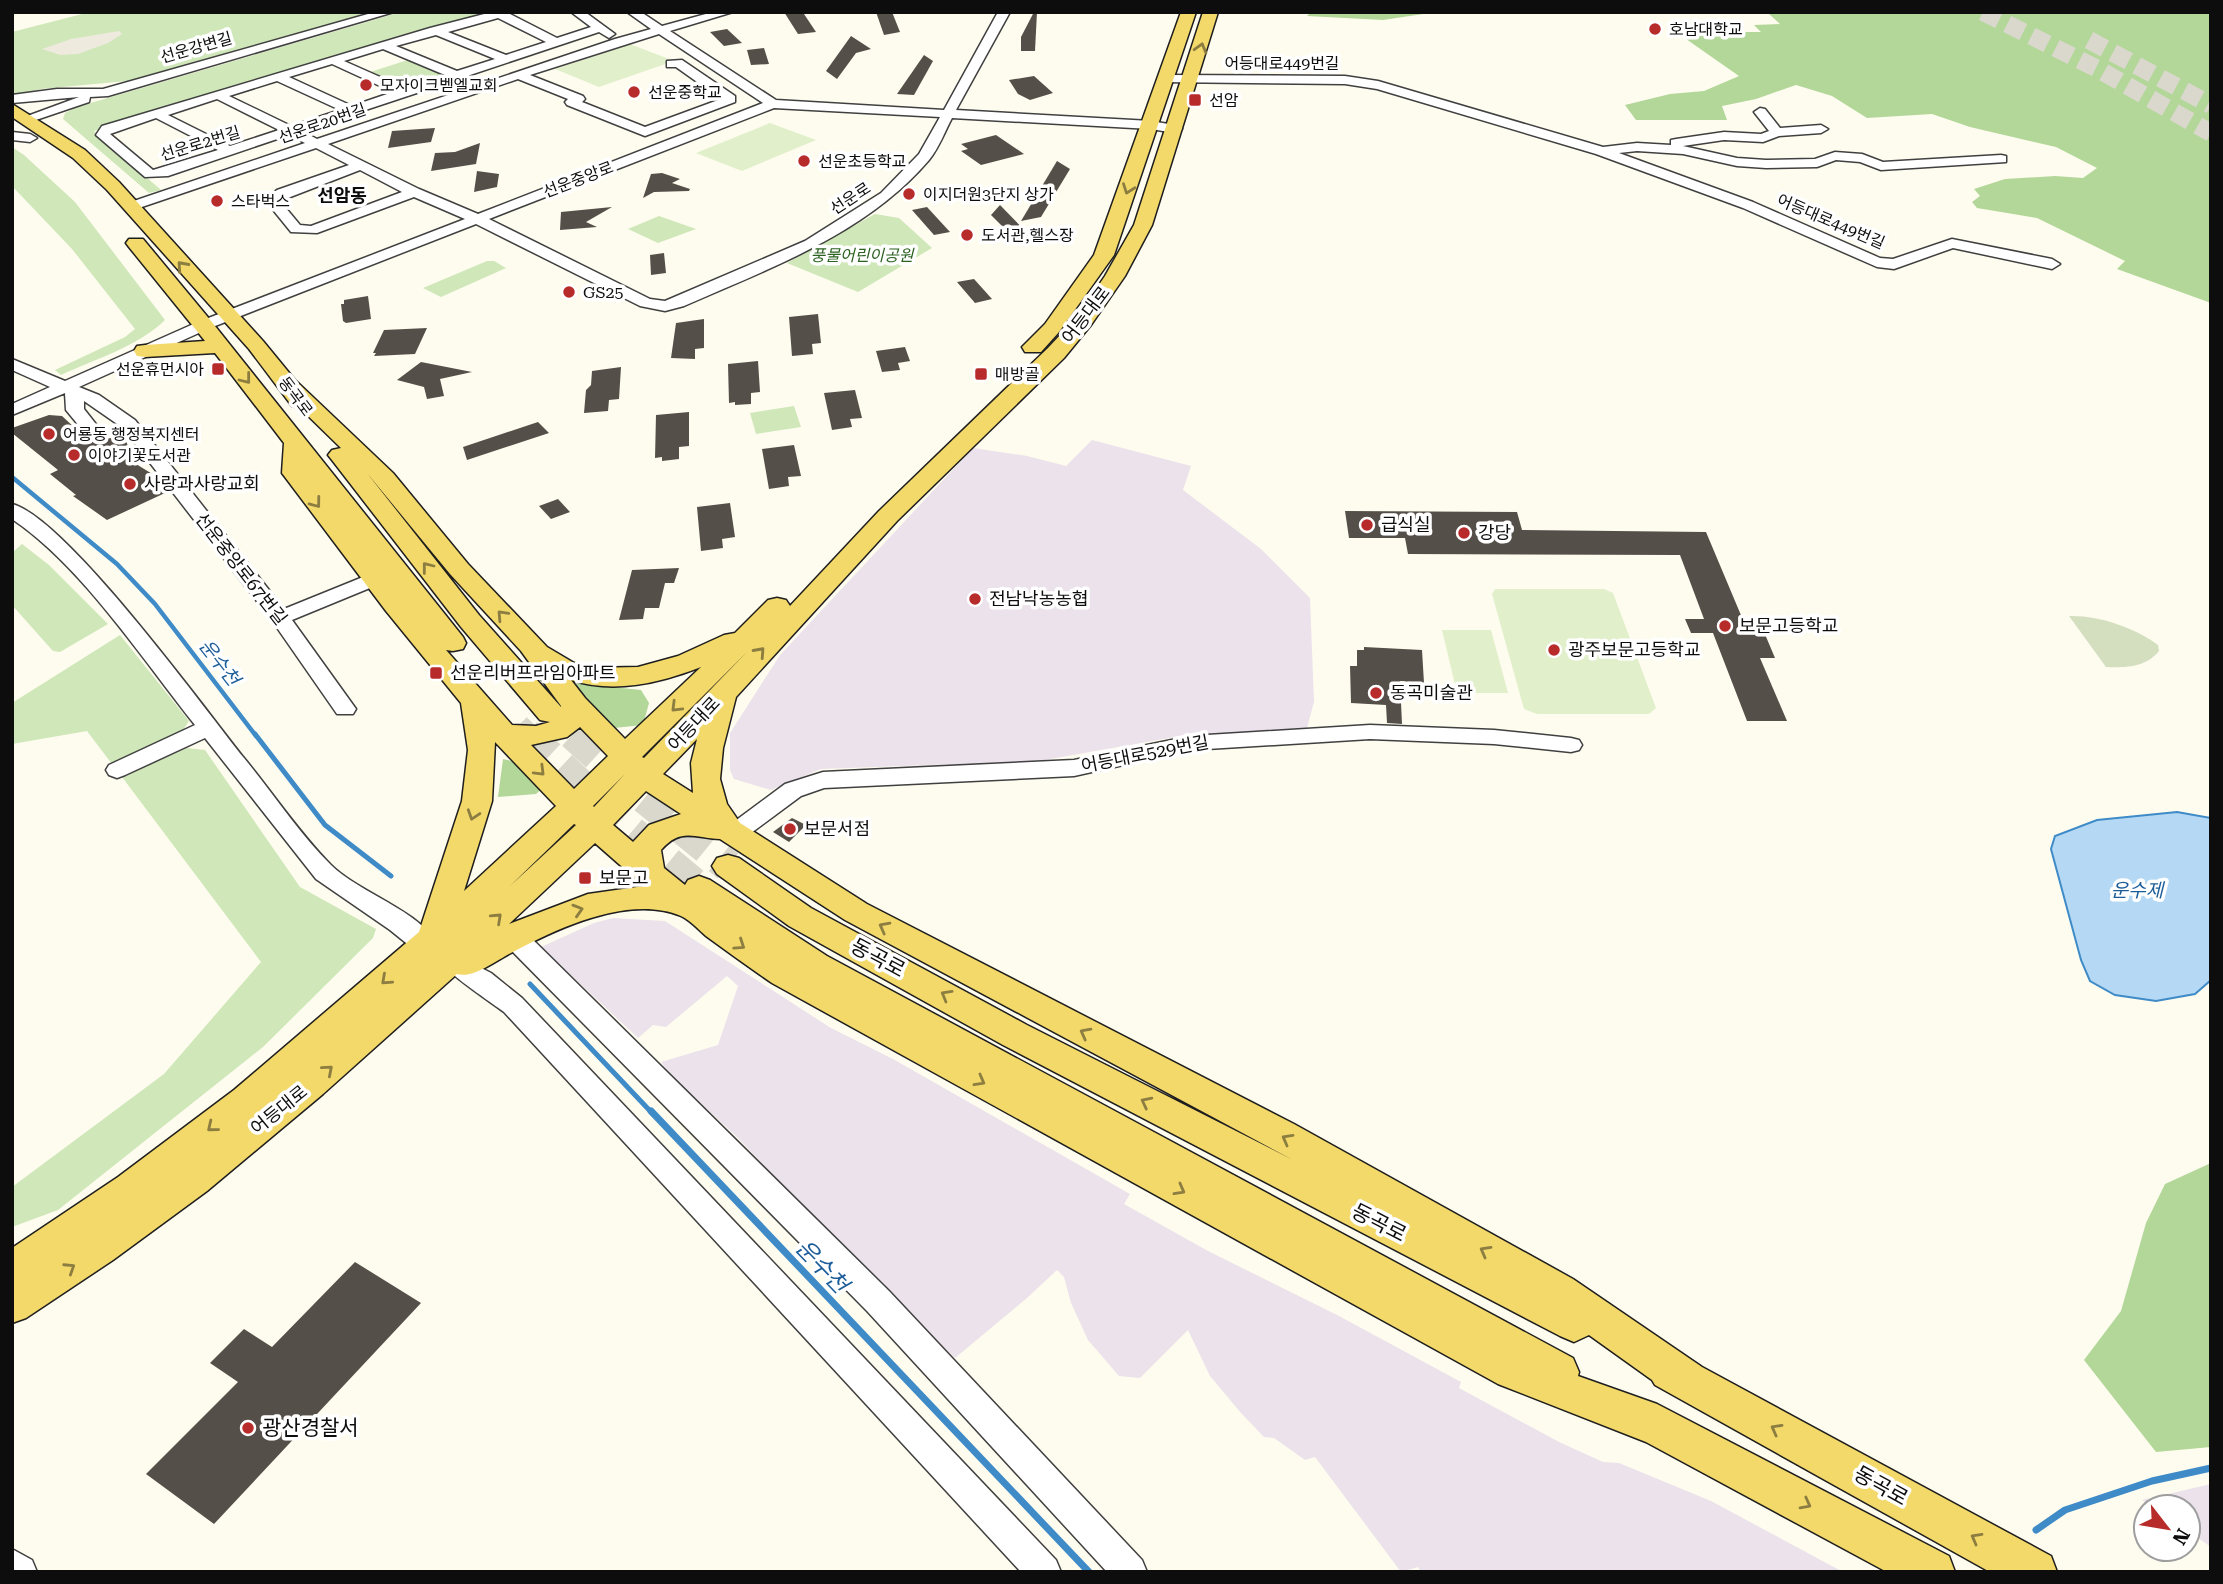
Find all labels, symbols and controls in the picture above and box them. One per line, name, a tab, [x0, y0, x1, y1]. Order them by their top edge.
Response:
place label: 호남대학교	[1669, 20, 1743, 39]
marker: 호남대학교	[1647, 21, 1663, 37]
street label: 선운강변길	[158, 28, 234, 67]
one-way arrow	[1193, 42, 1207, 54]
street label: 어등대로449번길	[1224, 54, 1340, 73]
place label: 모자이크벧엘교회	[380, 76, 498, 95]
marker: 모자이크벧엘교회	[358, 77, 374, 93]
place label: 선운중학교	[648, 83, 722, 102]
marker: 선운중학교	[626, 84, 642, 100]
place label: 선암	[1209, 91, 1239, 110]
marker: 선암	[1187, 92, 1203, 108]
street label: 선운로20번길	[276, 100, 369, 147]
street label: 선운로2번길	[158, 122, 242, 165]
place label: 선운초등학교	[818, 152, 906, 171]
marker: 선운초등학교	[796, 153, 812, 169]
street label: 선운중앙로	[540, 157, 616, 202]
street label: 선운로	[827, 178, 874, 218]
one-way arrow	[1122, 183, 1136, 195]
district label: 선암동	[317, 185, 367, 206]
place label: 이지더원3단지 상가	[923, 185, 1054, 204]
marker: 이지더원3단지 상가	[901, 186, 917, 202]
street label: 어등대로449번길	[1774, 190, 1888, 253]
place label: 스타벅스	[231, 192, 290, 211]
marker: 스타벅스	[209, 193, 225, 209]
place label: 도서관,헬스장	[981, 226, 1074, 245]
marker: 도서관,헬스장	[959, 227, 975, 243]
park label: 풍물어린이공원	[810, 246, 915, 265]
one-way arrow	[178, 261, 190, 274]
street label: 어등대로	[1057, 282, 1114, 347]
place label: GS25	[583, 283, 623, 302]
marker: GS25	[561, 284, 577, 300]
place label: 선운휴먼시아	[116, 360, 204, 379]
marker: 선운휴먼시아	[210, 361, 226, 377]
place label: 매방골	[995, 365, 1039, 384]
marker: 매방골	[973, 366, 989, 382]
one-way arrow	[238, 371, 251, 384]
street label: 동곡로	[275, 373, 317, 420]
place label: 어룡동 행정복지센터	[63, 425, 200, 444]
marker: 어룡동 행정복지센터	[41, 426, 57, 442]
place label: 이야기꽃도서관	[88, 446, 191, 465]
marker: 이야기꽃도서관	[66, 447, 82, 463]
place label: 사랑과사랑교회	[144, 473, 260, 494]
marker: 사랑과사랑교회	[122, 476, 138, 492]
one-way arrow	[308, 495, 321, 507]
street label: 선운중앙로67번길	[191, 509, 292, 629]
place label: 급식실	[1381, 514, 1431, 535]
marker: 급식실	[1359, 517, 1375, 533]
place label: 강당	[1478, 522, 1511, 543]
marker: 강당	[1456, 525, 1472, 541]
one-way arrow	[422, 562, 435, 574]
place label: 전남낙농농협	[989, 588, 1088, 609]
marker: 전남낙농농협	[967, 591, 983, 607]
one-way arrow	[497, 610, 510, 623]
place label: 보문고등학교	[1739, 615, 1838, 636]
marker: 보문고등학교	[1717, 618, 1733, 634]
water label: 운수천	[194, 635, 246, 691]
place label: 광주보문고등학교	[1568, 639, 1700, 660]
marker: 광주보문고등학교	[1546, 642, 1562, 658]
one-way arrow	[752, 647, 765, 660]
place label: 선운리버프라임아파트	[450, 662, 616, 683]
marker: 선운리버프라임아파트	[428, 665, 444, 681]
place label: 동곡미술관	[1390, 682, 1473, 703]
marker: 동곡미술관	[1368, 685, 1384, 701]
street label: 어등대로	[663, 692, 724, 755]
one-way arrow	[672, 699, 685, 712]
street label: 어등대로529번길	[1079, 731, 1211, 776]
one-way arrow	[532, 763, 545, 776]
one-way arrow	[466, 808, 481, 820]
place label: 보문서점	[804, 818, 870, 839]
marker: 보문서점	[782, 821, 798, 837]
place label: 보문고	[599, 867, 649, 888]
marker: 보문고	[577, 870, 593, 886]
water label: 운수제	[2111, 879, 2166, 902]
one-way arrow	[572, 904, 584, 918]
one-way arrow	[489, 913, 502, 926]
one-way arrow	[879, 921, 891, 935]
street label: 동곡로	[847, 934, 909, 982]
one-way arrow	[732, 936, 745, 949]
one-way arrow	[381, 972, 394, 985]
one-way arrow	[940, 990, 953, 1003]
one-way arrow	[1080, 1027, 1093, 1041]
one-way arrow	[320, 1066, 333, 1078]
one-way arrow	[973, 1073, 986, 1086]
street label: 어등대로	[246, 1081, 311, 1139]
one-way arrow	[1141, 1097, 1153, 1111]
one-way arrow	[208, 1119, 221, 1131]
one-way arrow	[1281, 1134, 1294, 1147]
one-way arrow	[1173, 1182, 1185, 1196]
street label: 동곡로	[1348, 1199, 1410, 1247]
water label: 운수천	[790, 1234, 855, 1301]
one-way arrow	[1480, 1246, 1492, 1259]
one-way arrow	[62, 1263, 75, 1276]
place label: 광산경찰서	[262, 1416, 359, 1440]
marker: 광산경찰서	[240, 1420, 256, 1436]
one-way arrow	[1771, 1424, 1784, 1437]
street label: 동곡로	[1850, 1461, 1912, 1511]
north arrow	[2132, 1493, 2202, 1563]
one-way arrow	[1799, 1496, 1812, 1510]
text: N	[2167, 1524, 2195, 1549]
one-way arrow	[1970, 1533, 1983, 1546]

